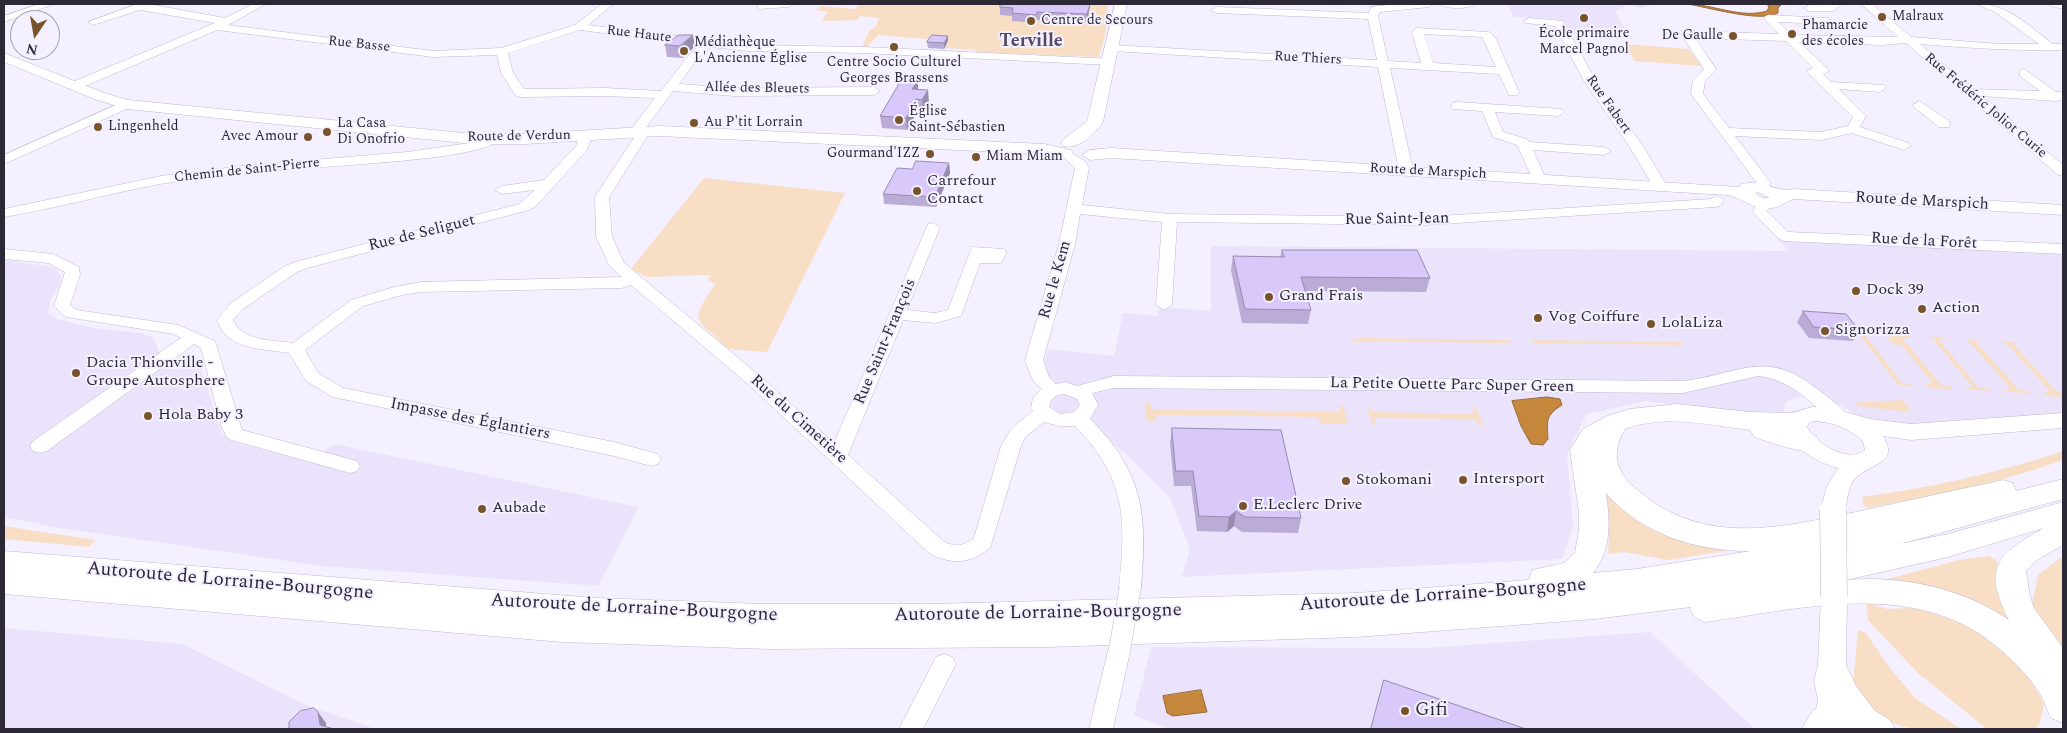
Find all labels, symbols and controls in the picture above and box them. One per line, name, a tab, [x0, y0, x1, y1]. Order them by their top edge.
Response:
place label: Malraux	[1892, 9, 1944, 25]
north arrow	[10, 10, 60, 60]
marker: Malraux	[1876, 11, 1888, 23]
marker: École primaire Marcel Pagnol	[1578, 12, 1590, 24]
place label: Centre de Secours	[1041, 13, 1153, 29]
marker: Centre de Secours	[1025, 15, 1037, 27]
place label: Phamarcie des écoles	[1802, 18, 1868, 50]
street label: Rue Haute	[606, 23, 672, 47]
place label: École primaire Marcel Pagnol	[1538, 26, 1630, 58]
place label: De Gaulle	[1661, 28, 1723, 44]
marker: Phamarcie des écoles	[1786, 28, 1798, 40]
marker: De Gaulle	[1727, 30, 1739, 42]
district label: Terville	[999, 31, 1063, 53]
street label: Rue Basse	[327, 33, 391, 57]
place label: Médiathèque L'Ancienne Église	[694, 35, 807, 68]
text: N	[24, 38, 40, 61]
marker: Centre Socio Culturel Georges Brassens	[888, 41, 900, 53]
marker: Médiathèque L'Ancienne Église	[678, 45, 690, 57]
street label: Rue Thiers	[1274, 49, 1342, 69]
street label: Rue Frédéric Joliot Curie	[1920, 50, 2050, 162]
place label: Centre Socio Culturel Georges Brassens	[827, 55, 961, 88]
street label: Rue Fabert	[1582, 72, 1634, 138]
street label: Allée des Bleuets	[704, 80, 810, 98]
place label: Église Saint-Sébastien	[909, 104, 1005, 136]
marker: Église Saint-Sébastien	[893, 114, 905, 126]
place label: Au P'tit Lorrain	[704, 115, 803, 131]
place label: La Casa Di Onofrio	[337, 116, 405, 148]
marker: Au P'tit Lorrain	[688, 117, 700, 129]
place label: Lingenheld	[108, 119, 179, 135]
marker: Lingenheld	[92, 121, 104, 133]
marker: La Casa Di Onofrio	[321, 126, 333, 138]
street label: Route de Verdun	[467, 128, 571, 146]
place label: Avec Amour	[221, 129, 298, 145]
marker: Avec Amour	[302, 131, 314, 143]
place label: Gourmand'IZZ	[827, 146, 920, 162]
marker: Gourmand'IZZ	[924, 148, 936, 160]
place label: Miam Miam	[986, 149, 1063, 165]
marker: Miam Miam	[970, 151, 982, 163]
street label: Chemin de Saint-Pierre	[173, 155, 321, 187]
street label: Route de Marspich	[1369, 161, 1487, 183]
place label: Carrefour Contact	[927, 172, 996, 210]
marker: Carrefour Contact	[911, 185, 923, 197]
street label: Route de Marspich	[1855, 189, 1989, 215]
street label: Rue Saint-Jean	[1345, 209, 1449, 231]
street label: Rue de Seliguet	[367, 211, 477, 257]
street label: Rue de la Forêt	[1870, 230, 1978, 254]
street label: Rue le Kem	[1036, 239, 1076, 321]
street label: Rue Saint-François	[851, 276, 921, 408]
place label: Dock 39	[1866, 281, 1924, 301]
marker: Dock 39	[1850, 285, 1862, 297]
place label: Grand Frais	[1279, 287, 1363, 307]
marker: Grand Frais	[1263, 291, 1275, 303]
place label: Action	[1932, 299, 1980, 319]
marker: Action	[1916, 303, 1928, 315]
place label: Vog Coiffure	[1548, 308, 1640, 328]
marker: Vog Coiffure	[1532, 312, 1544, 324]
place label: LolaLiza	[1661, 314, 1723, 334]
marker: LolaLiza	[1645, 318, 1657, 330]
place label: Signorizza	[1835, 321, 1910, 341]
marker: Signorizza	[1819, 325, 1831, 337]
place label: Dacia Thionville - Groupe Autosphere	[86, 354, 225, 392]
marker: Dacia Thionville - Groupe Autosphere	[70, 367, 82, 379]
street label: Rue du Cimetière	[746, 371, 850, 469]
street label: La Petite Ouette Parc Super Green	[1330, 374, 1574, 398]
street label: Impasse des Églantiers	[388, 395, 552, 445]
place label: Hola Baby 3	[158, 406, 243, 426]
marker: Hola Baby 3	[142, 410, 154, 422]
place label: Intersport	[1473, 470, 1545, 490]
place label: Stokomani	[1356, 471, 1432, 491]
marker: Intersport	[1457, 474, 1469, 486]
marker: Stokomani	[1340, 475, 1352, 487]
place label: E.Leclerc Drive	[1253, 496, 1363, 516]
place label: Aubade	[492, 499, 546, 519]
marker: E.Leclerc Drive	[1237, 500, 1249, 512]
marker: Aubade	[476, 503, 488, 515]
street label: Autoroute de Lorraine-Bourgogne	[86, 558, 374, 606]
street label: Autoroute de Lorraine-Bourgogne	[1299, 575, 1587, 617]
street label: Autoroute de Lorraine-Bourgogne	[490, 590, 778, 628]
street label: Autoroute de Lorraine-Bourgogne	[894, 600, 1182, 628]
place label: Gifi	[1415, 700, 1448, 722]
marker: Gifi	[1399, 705, 1411, 717]

